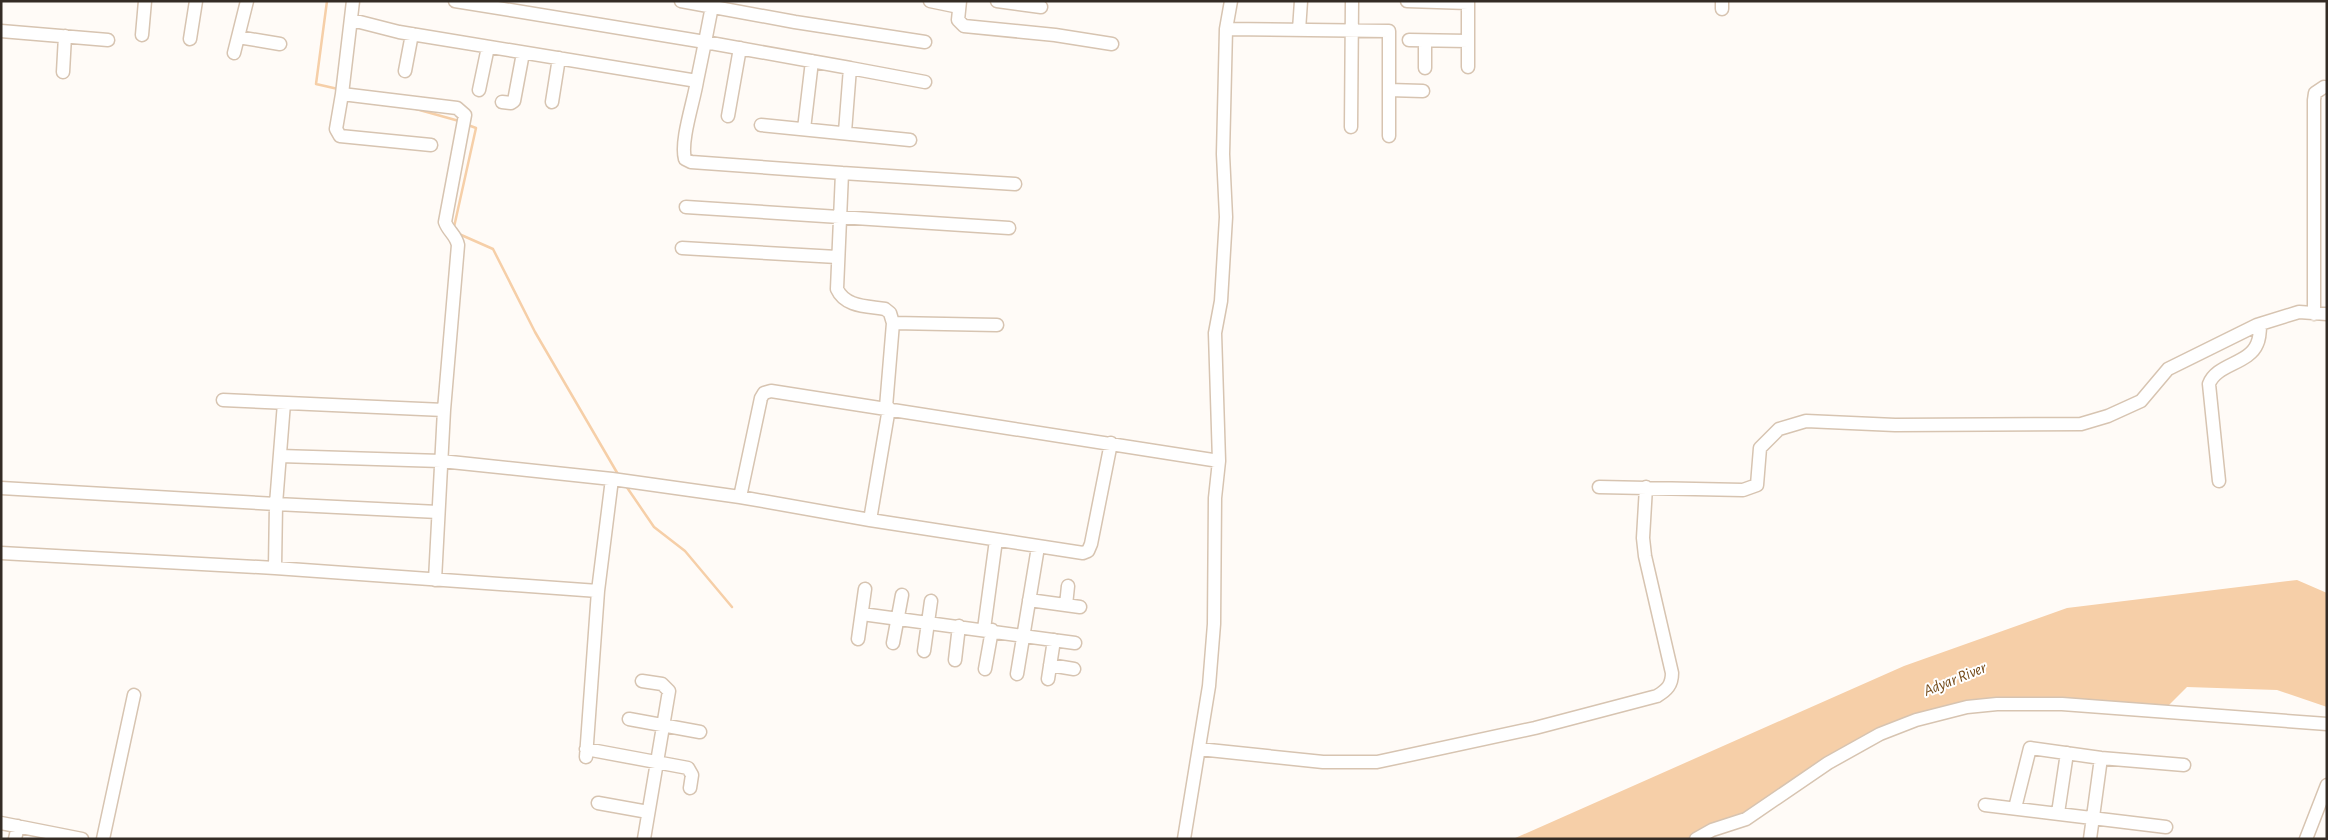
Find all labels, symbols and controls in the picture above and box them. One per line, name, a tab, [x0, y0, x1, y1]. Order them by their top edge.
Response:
water label: Adyar River	[1921, 659, 1989, 699]

